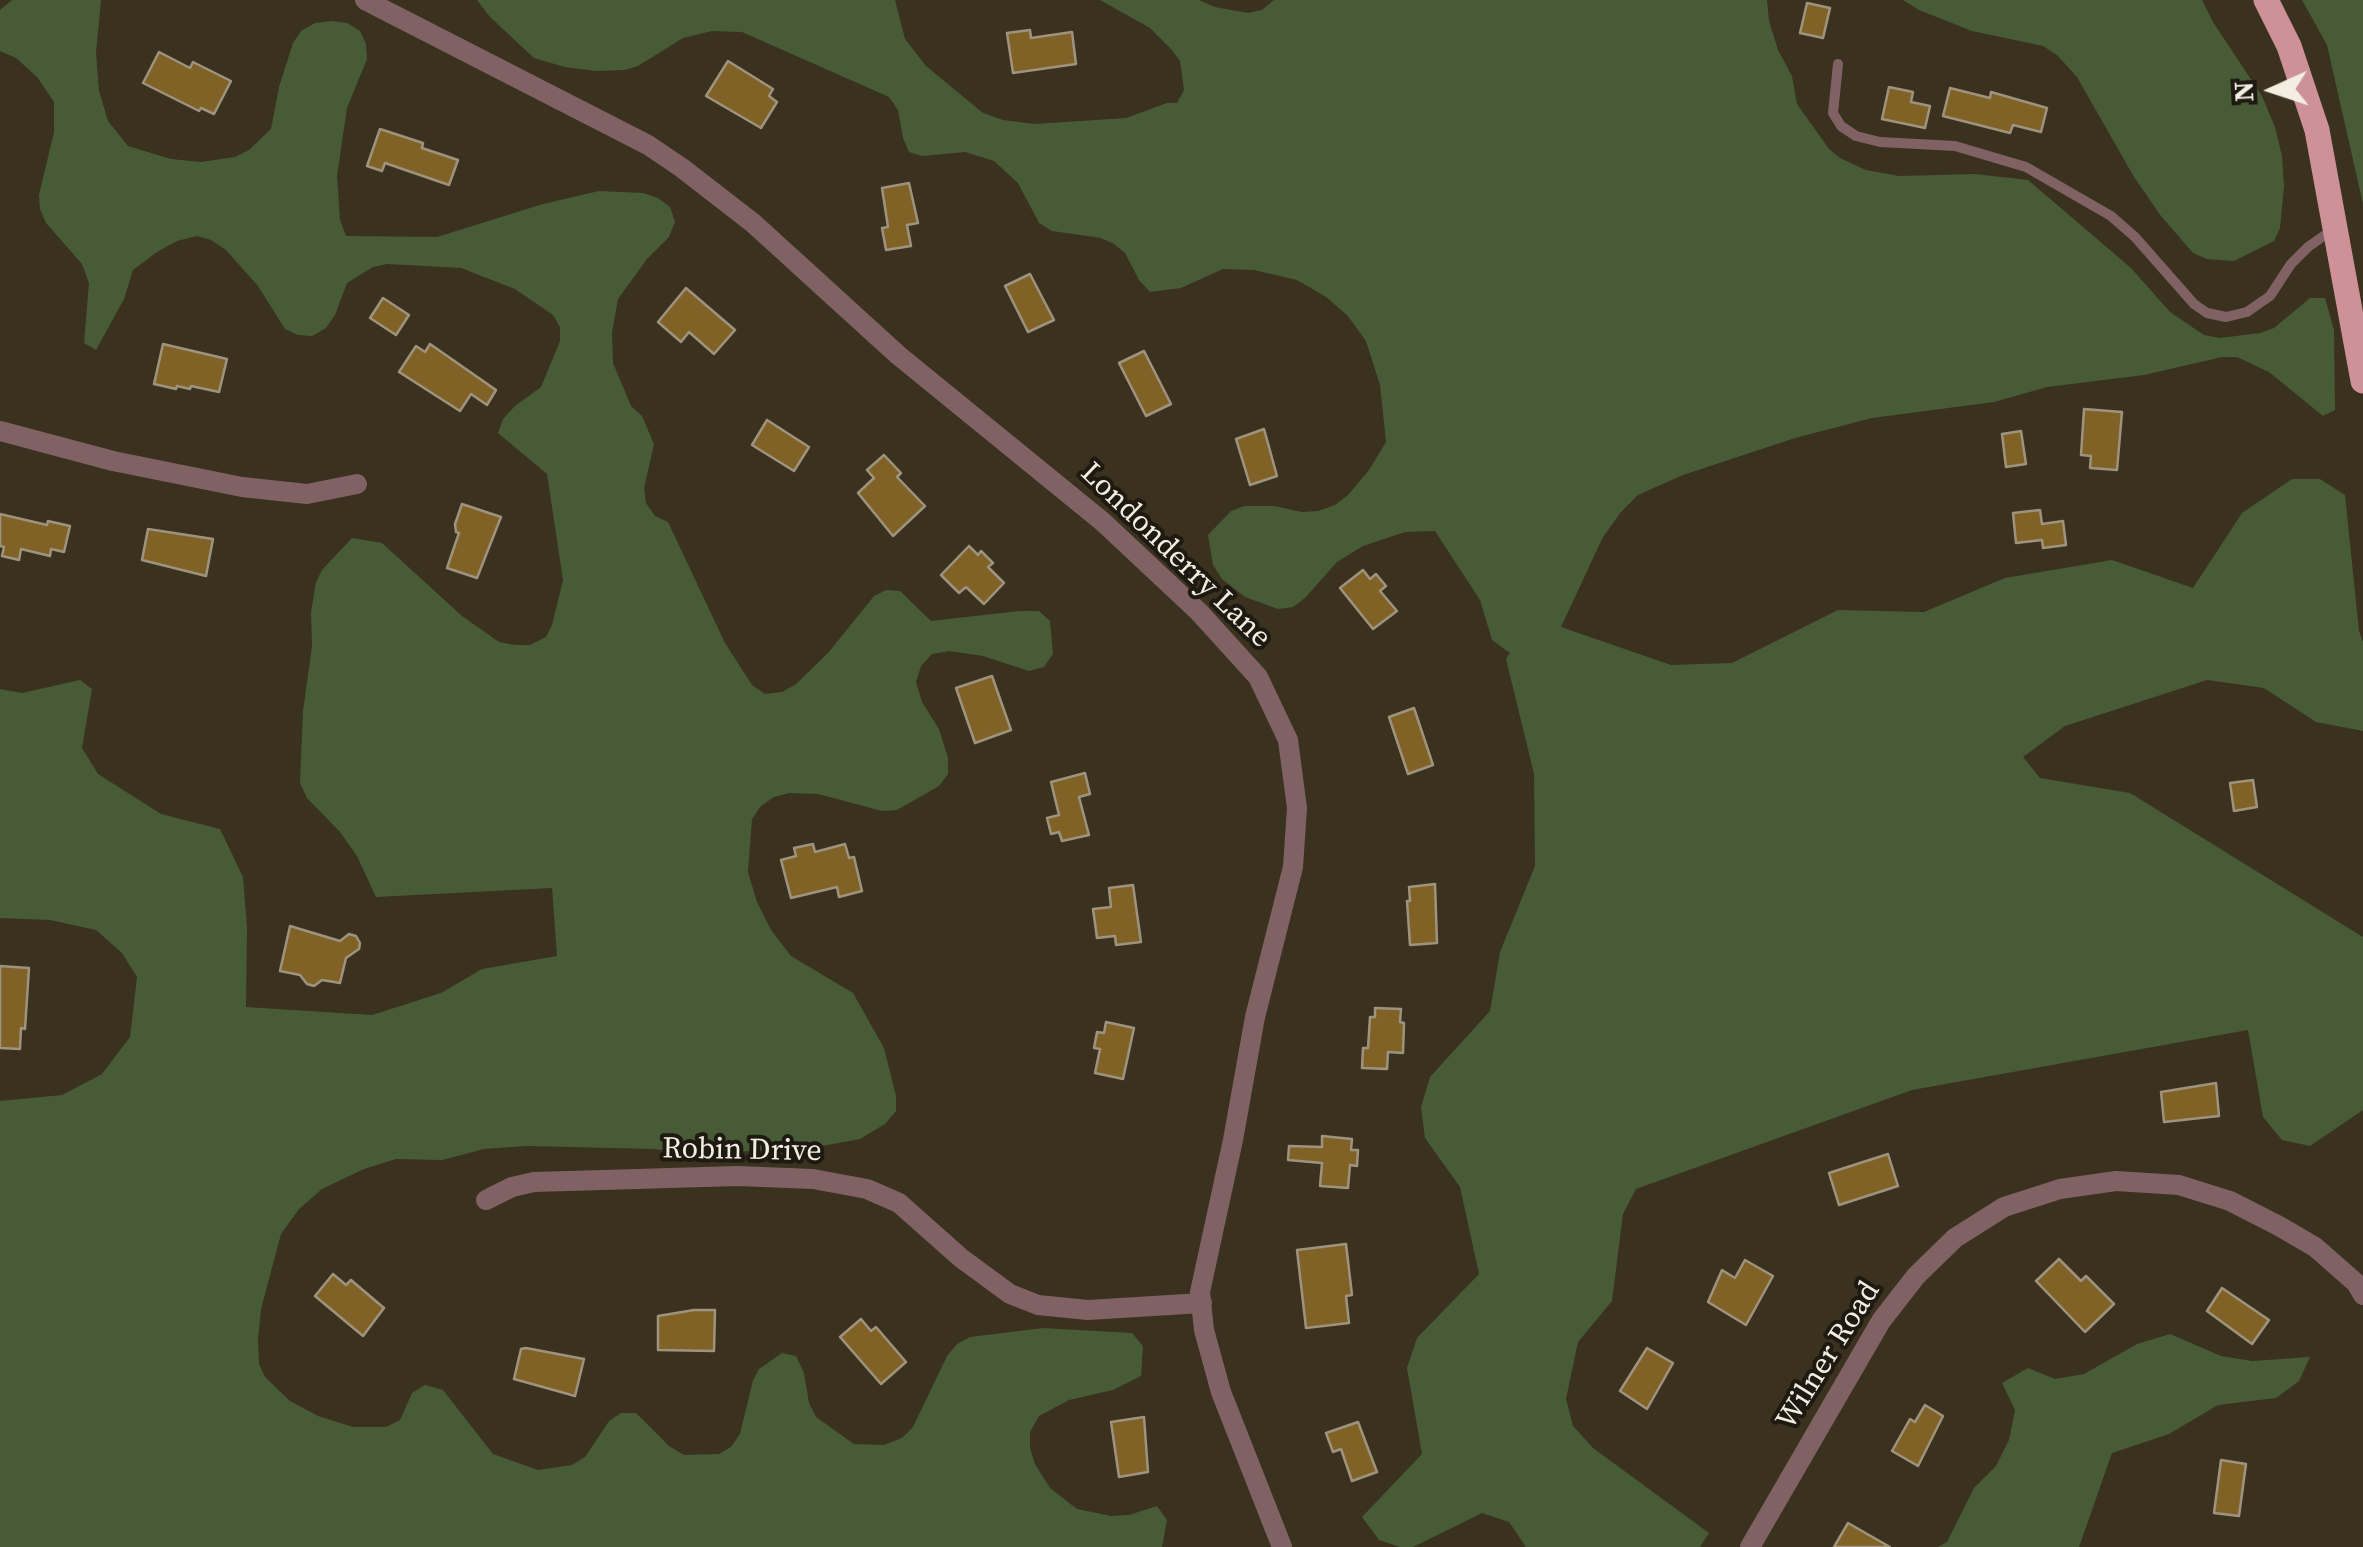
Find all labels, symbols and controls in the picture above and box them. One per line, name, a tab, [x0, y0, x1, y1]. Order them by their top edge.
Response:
north arrow	[2223, 40, 2323, 140]
text: N	[2224, 80, 2263, 103]
street label: Londonderry Lane	[1072, 456, 1278, 656]
street label: Robin Drive	[662, 1132, 822, 1170]
street label: Wilner Road	[1769, 1276, 1889, 1436]

